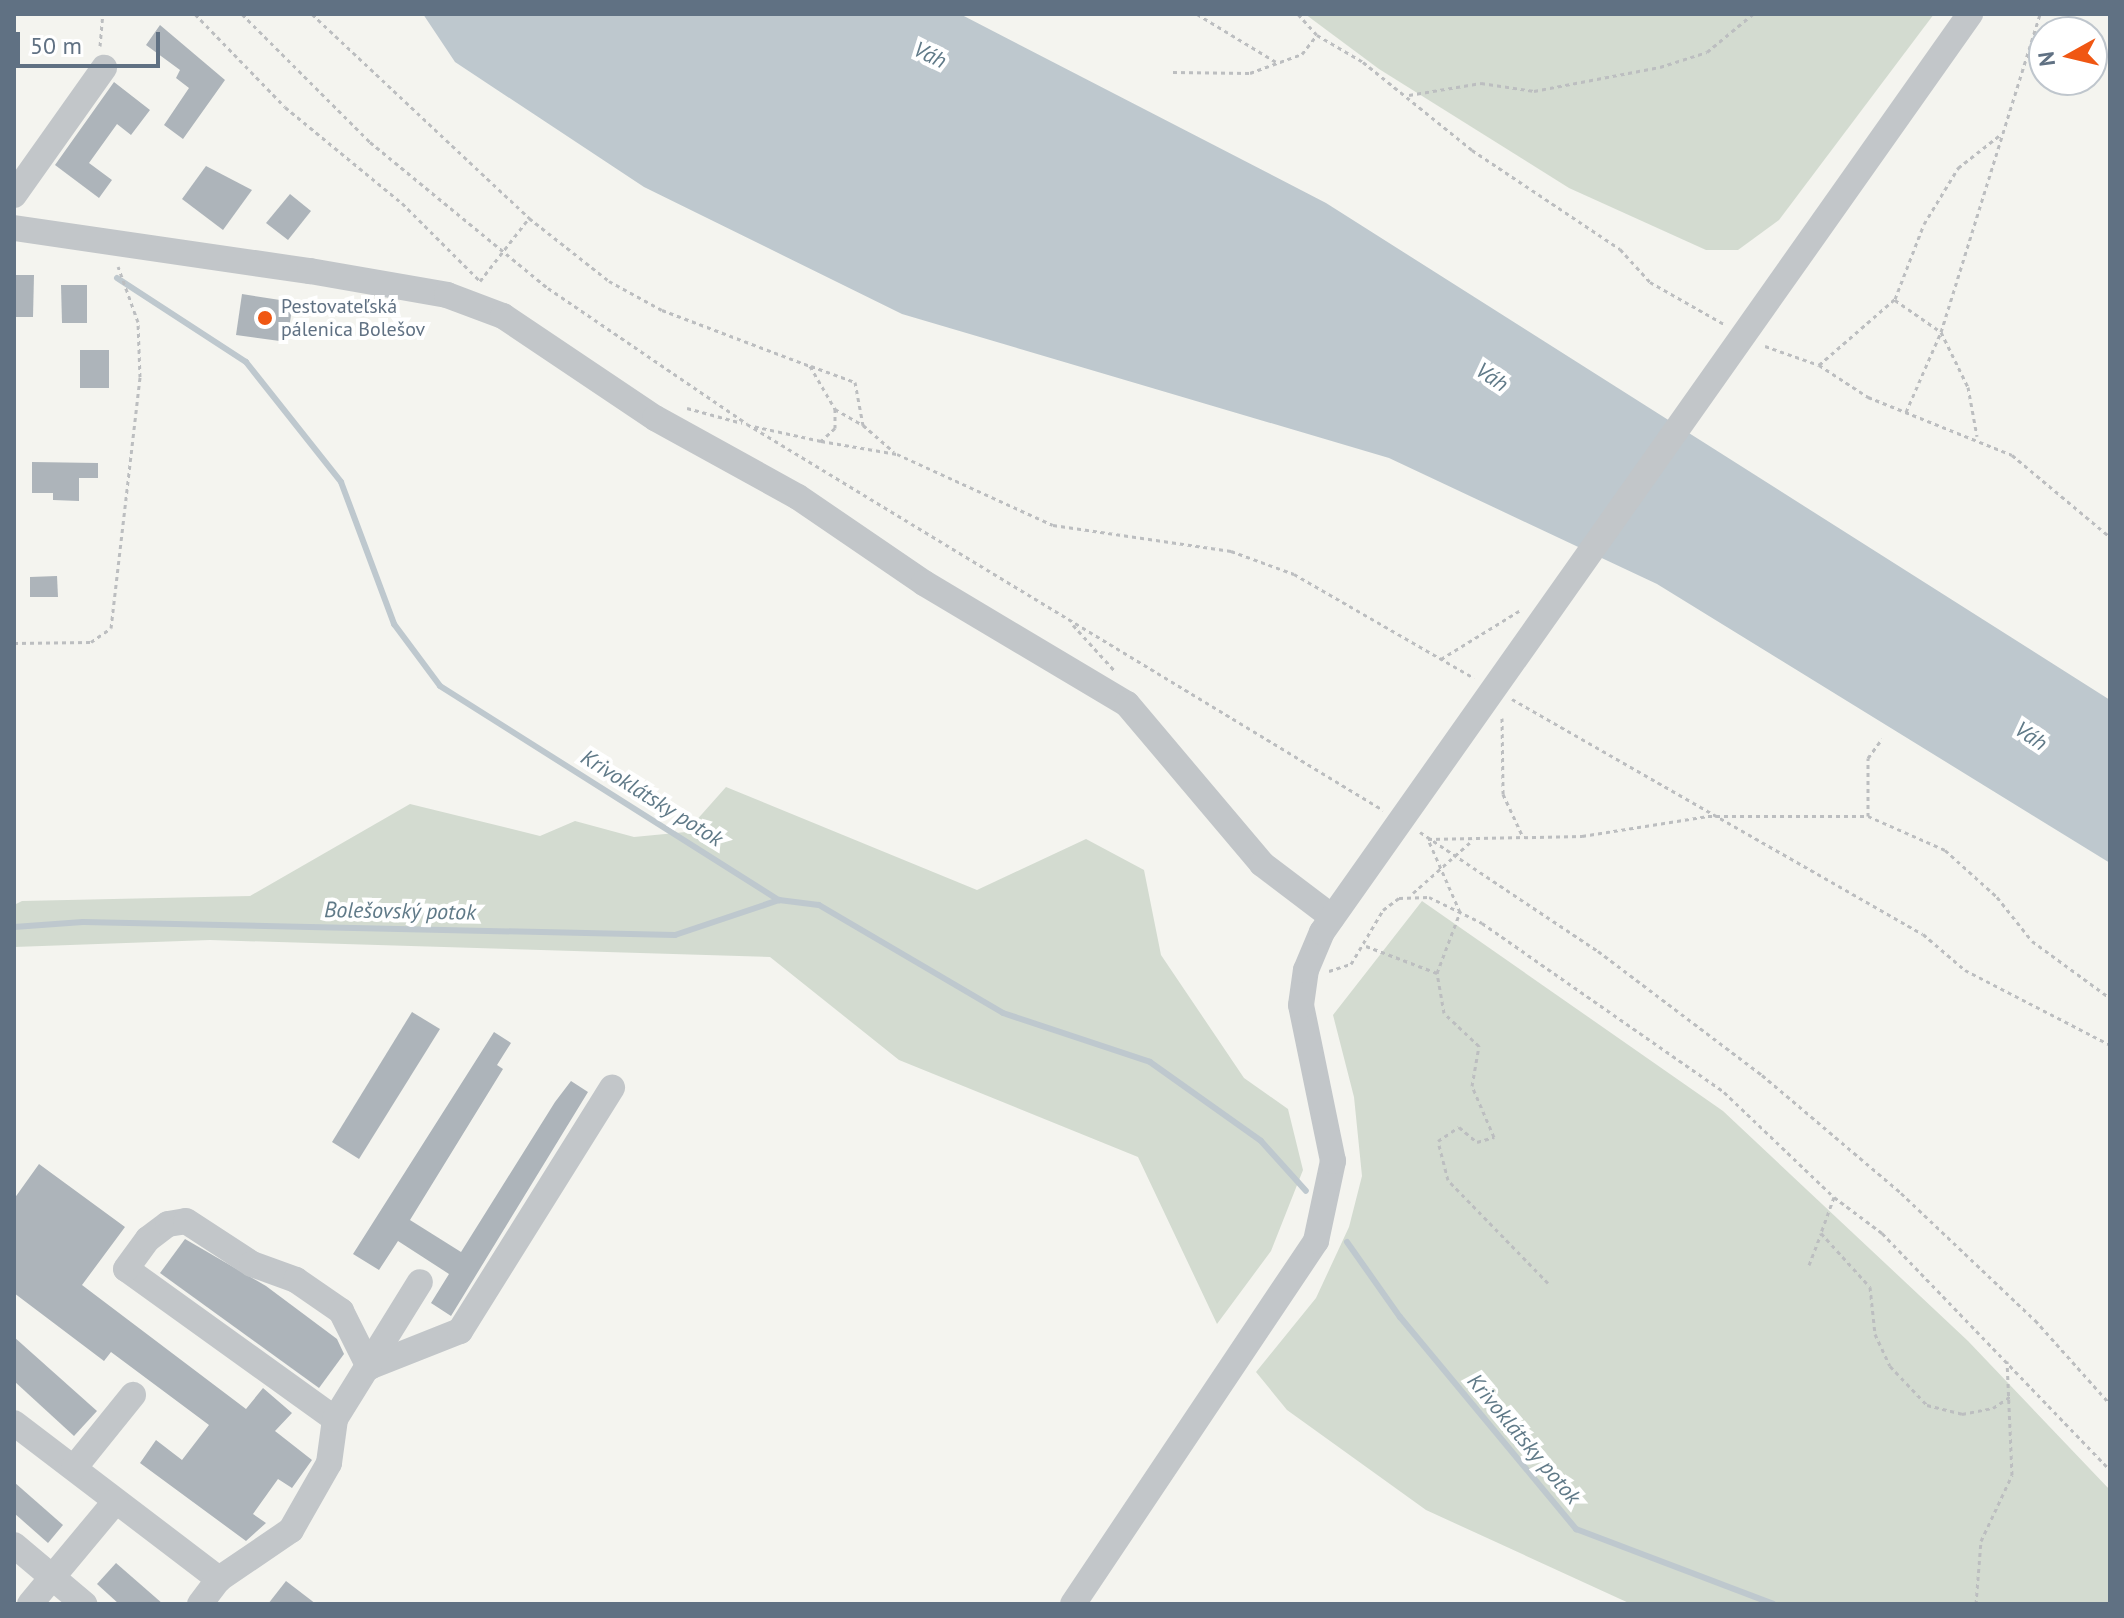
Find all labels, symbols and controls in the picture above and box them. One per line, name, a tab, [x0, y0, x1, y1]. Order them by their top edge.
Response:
scale bar	[20, 16, 164, 66]
north arrow	[2028, 16, 2108, 96]
text: 50 m	[30, 30, 82, 61]
water label: Váh	[909, 36, 951, 74]
text: N	[2031, 50, 2061, 68]
place label: Pestovateľská pálenica Bolešov	[281, 294, 425, 341]
marker: Pestovateľská pálenica Bolešov	[256, 309, 274, 327]
water label: Váh	[1471, 357, 1513, 397]
water label: Váh	[2010, 716, 2052, 756]
water label: Krivoklátsky potok	[576, 744, 728, 852]
water label: Bolešovský potok	[324, 896, 476, 926]
water label: Krivoklátsky potok	[1462, 1368, 1586, 1510]

